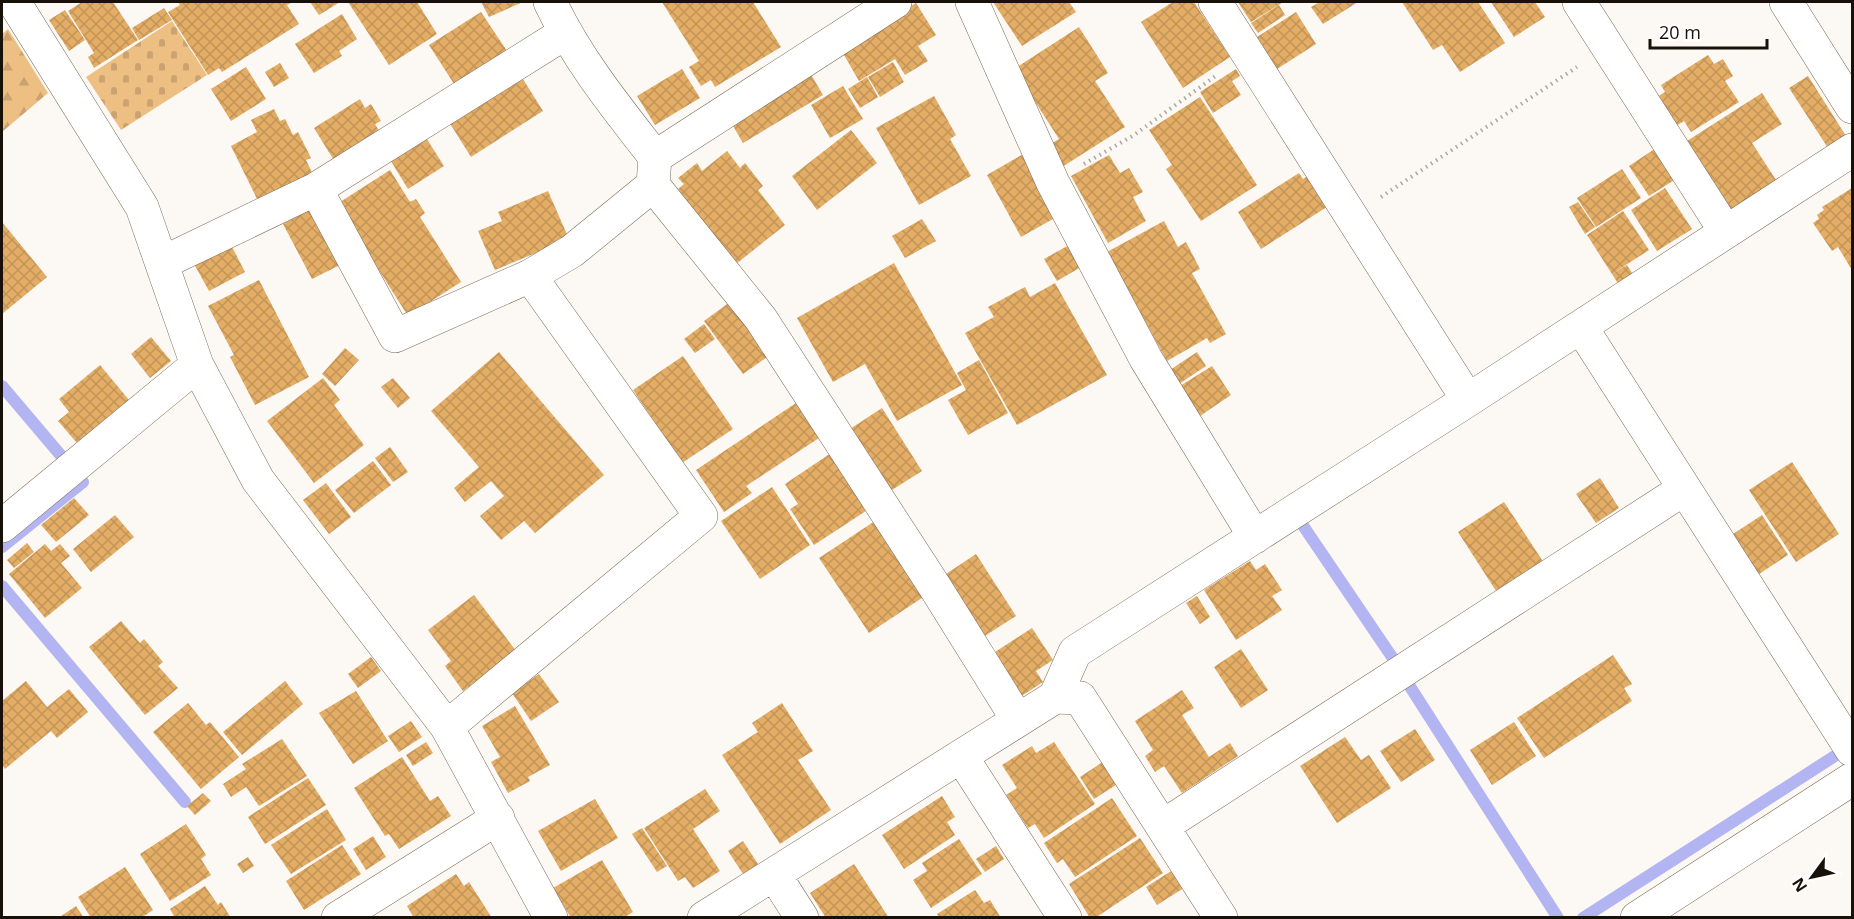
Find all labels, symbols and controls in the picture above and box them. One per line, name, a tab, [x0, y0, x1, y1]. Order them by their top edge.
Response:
scale bar	[1650, 12, 1767, 50]
text: 20 m	[1659, 20, 1701, 44]
north arrow	[1782, 847, 1842, 907]
text: N	[1787, 874, 1812, 897]

